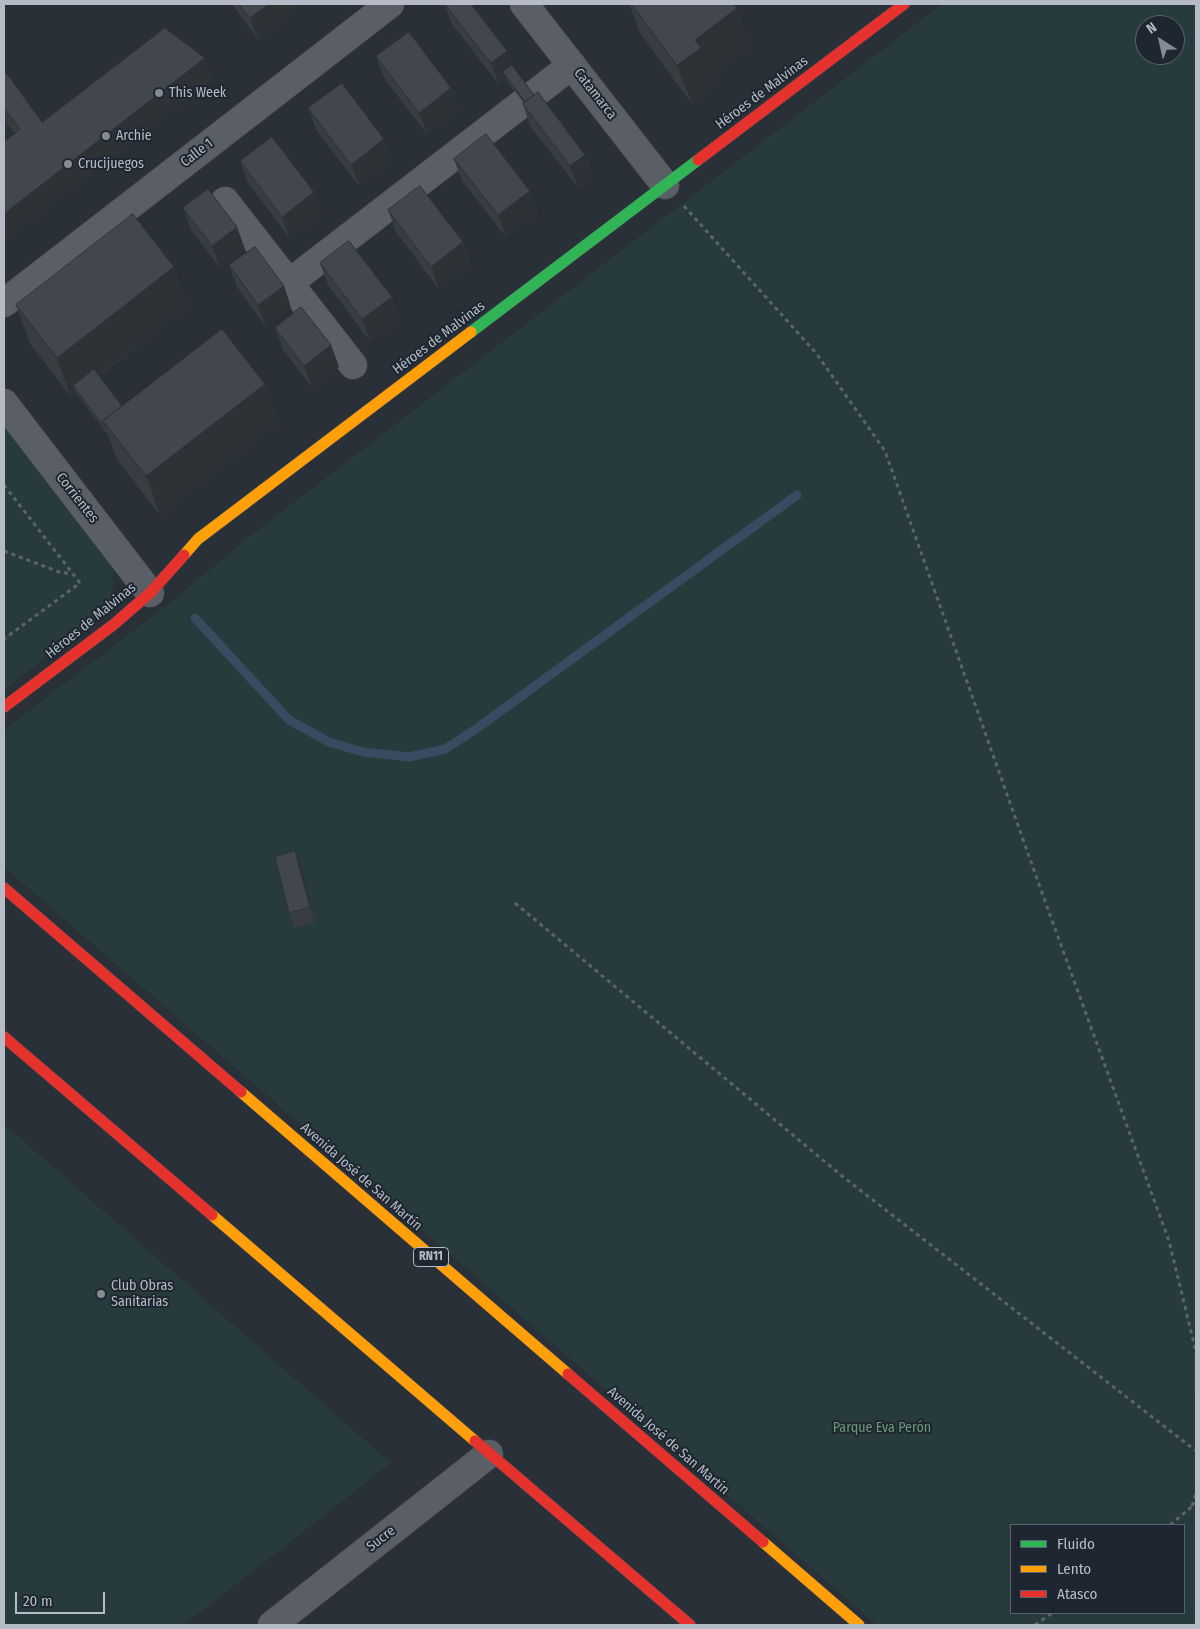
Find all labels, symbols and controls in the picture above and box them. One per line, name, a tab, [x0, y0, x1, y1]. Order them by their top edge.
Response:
north arrow	[1135, 15, 1185, 65]
text: N	[1143, 19, 1160, 37]
street label: Héroes de Malvinas	[713, 53, 811, 133]
street label: Catamarca	[570, 65, 620, 123]
place label: This Week	[169, 85, 226, 101]
marker: This Week	[153, 87, 165, 99]
place label: Archie	[116, 128, 152, 144]
marker: Archie	[100, 130, 112, 142]
street label: Calle 1	[177, 135, 217, 171]
place label: Crucijuegos	[78, 156, 144, 172]
marker: Crucijuegos	[62, 158, 74, 170]
street label: Héroes de Malvinas	[390, 298, 488, 378]
street label: Corrientes	[52, 470, 102, 526]
street label: Héroes de Malvinas	[42, 579, 140, 663]
street label: Avenida José de San Martín	[297, 1120, 425, 1234]
road number: RN11	[414, 1248, 448, 1266]
place label: Club Obras Sanitarias	[111, 1278, 173, 1310]
marker: Club Obras Sanitarias	[95, 1288, 107, 1300]
street label: Avenida José de San Martín	[604, 1384, 732, 1498]
park label: Parque Eva Perón	[833, 1420, 931, 1436]
street label: Sucre	[363, 1523, 399, 1555]
legend	[1010, 1524, 1185, 1614]
text: Fluido	[1057, 1535, 1095, 1553]
text: Lento	[1057, 1560, 1091, 1578]
scale bar	[18, 1582, 108, 1614]
text: Atasco	[1057, 1585, 1097, 1603]
text: 20 m	[23, 1592, 53, 1610]

